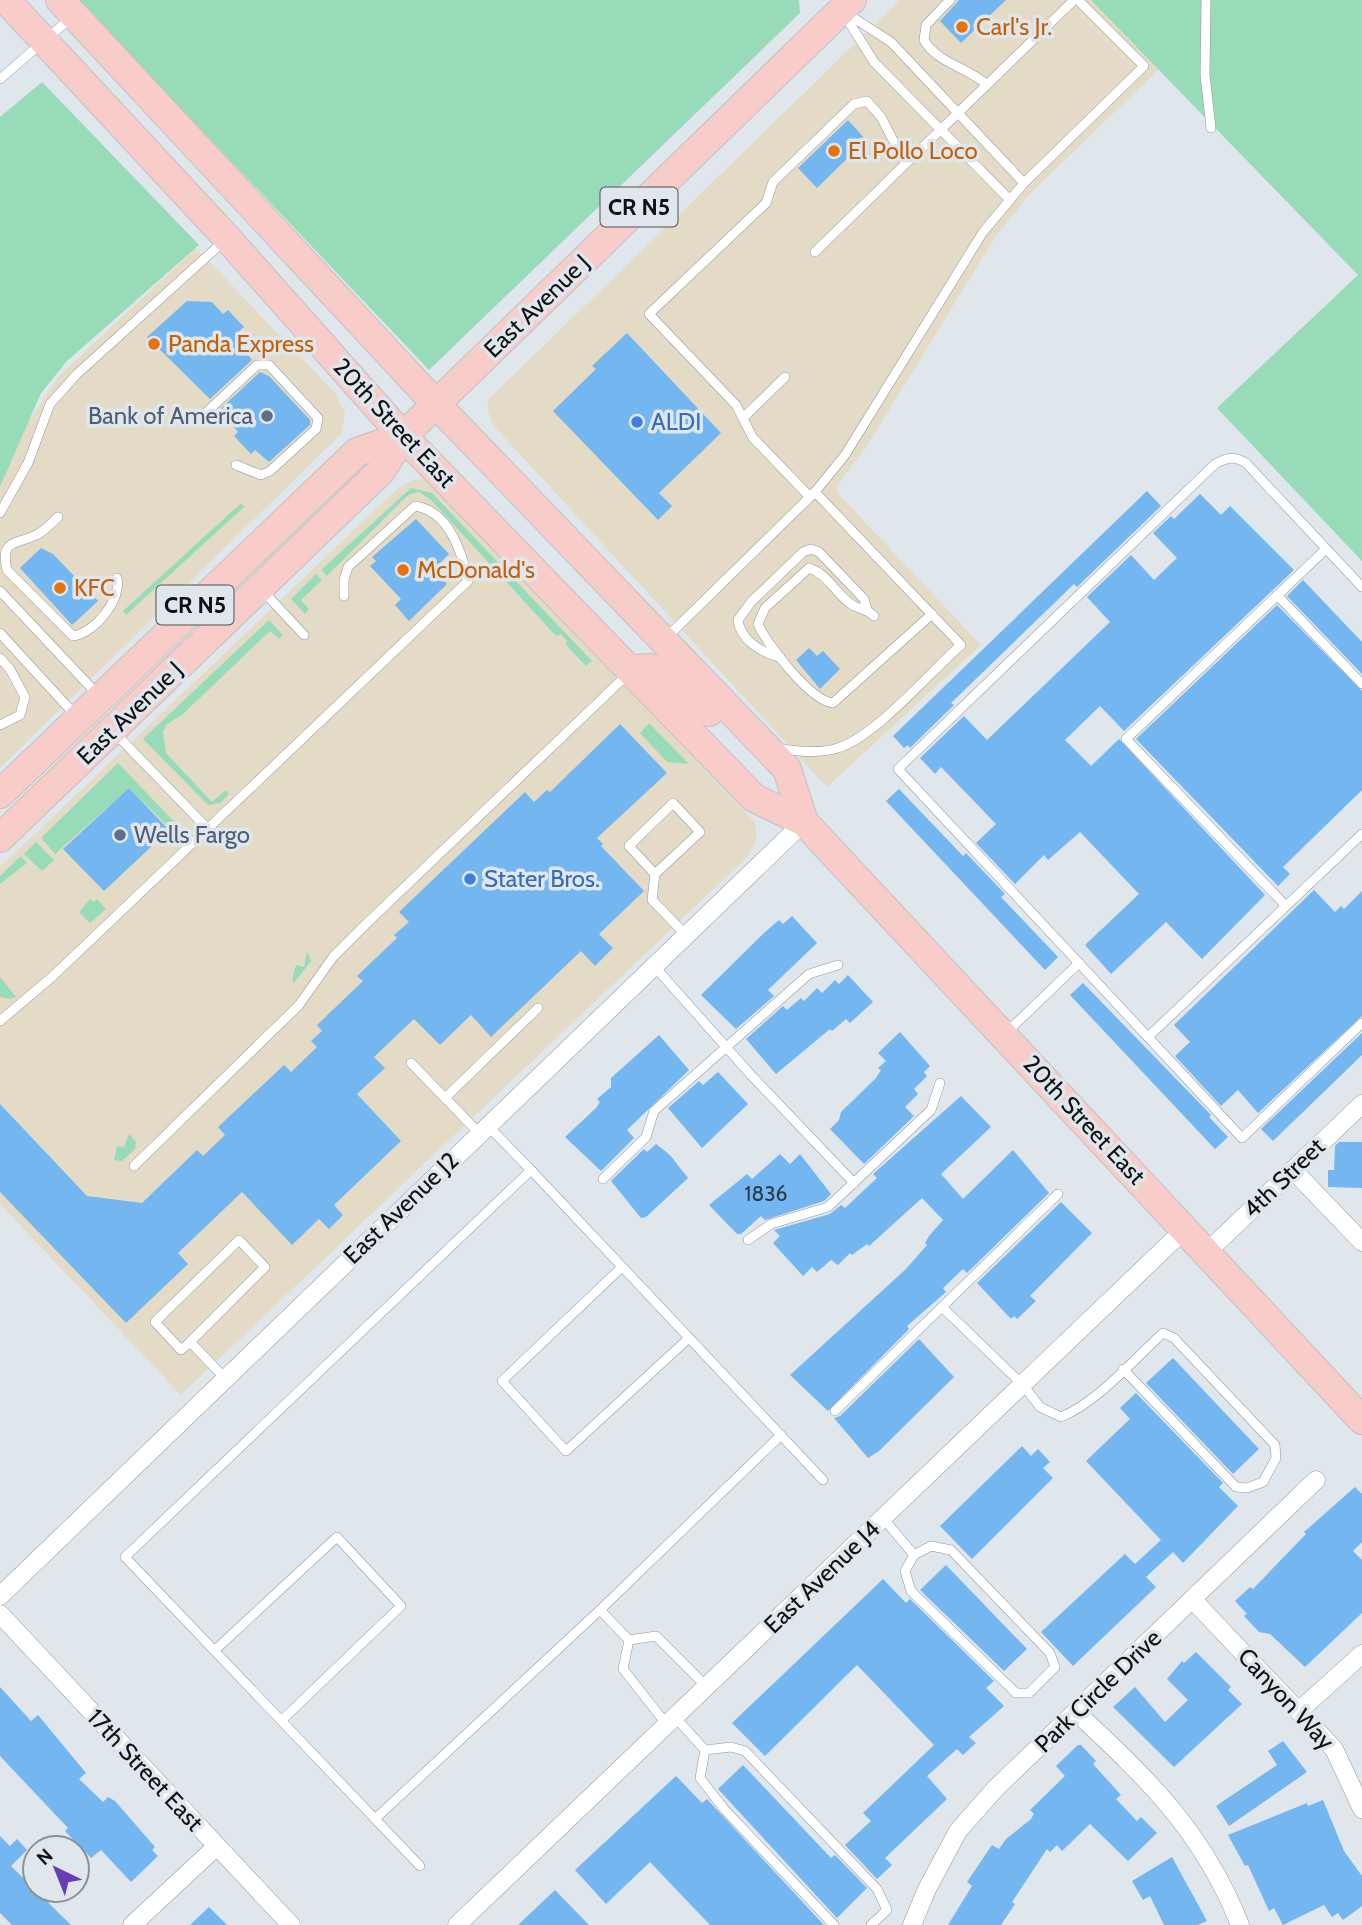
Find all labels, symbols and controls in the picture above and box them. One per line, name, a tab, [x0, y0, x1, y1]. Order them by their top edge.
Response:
place label: Carl's Jr.	[976, 12, 1052, 41]
marker: Carl's Jr.	[954, 19, 970, 35]
place label: El Pollo Loco	[848, 136, 978, 165]
marker: El Pollo Loco	[826, 143, 842, 159]
road number: CR N5	[600, 188, 678, 227]
street label: East Avenue J	[478, 248, 596, 363]
place label: Panda Express	[168, 329, 314, 358]
marker: Panda Express	[146, 336, 162, 352]
street label: 20th Street East	[327, 352, 461, 493]
place label: Bank of America	[88, 401, 253, 430]
place label: ALDI	[651, 407, 701, 436]
marker: Bank of America	[259, 408, 275, 424]
marker: ALDI	[629, 414, 645, 430]
place label: McDonald's	[417, 555, 535, 584]
marker: McDonald's	[395, 562, 411, 578]
place label: KFC	[74, 573, 115, 602]
marker: KFC	[52, 580, 68, 596]
road number: CR N5	[156, 586, 234, 624]
street label: East Avenue J	[71, 655, 189, 770]
place label: Wells Fargo	[134, 820, 250, 849]
marker: Wells Fargo	[112, 827, 128, 843]
place label: Stater Bros.	[484, 864, 600, 893]
marker: Stater Bros.	[462, 871, 478, 887]
street label: 20th Street East	[1017, 1049, 1151, 1190]
street label: 4th Street	[1237, 1132, 1330, 1224]
street label: East Avenue J2	[337, 1146, 464, 1270]
house number: 1836	[745, 1181, 787, 1206]
street label: East Avenue J4	[758, 1514, 886, 1639]
street label: Park Circle Drive	[1028, 1623, 1167, 1758]
street label: Canyon Way	[1232, 1642, 1341, 1755]
street label: 17th Street East	[81, 1703, 209, 1837]
north arrow	[21, 1834, 91, 1904]
text: N	[32, 1844, 58, 1870]

